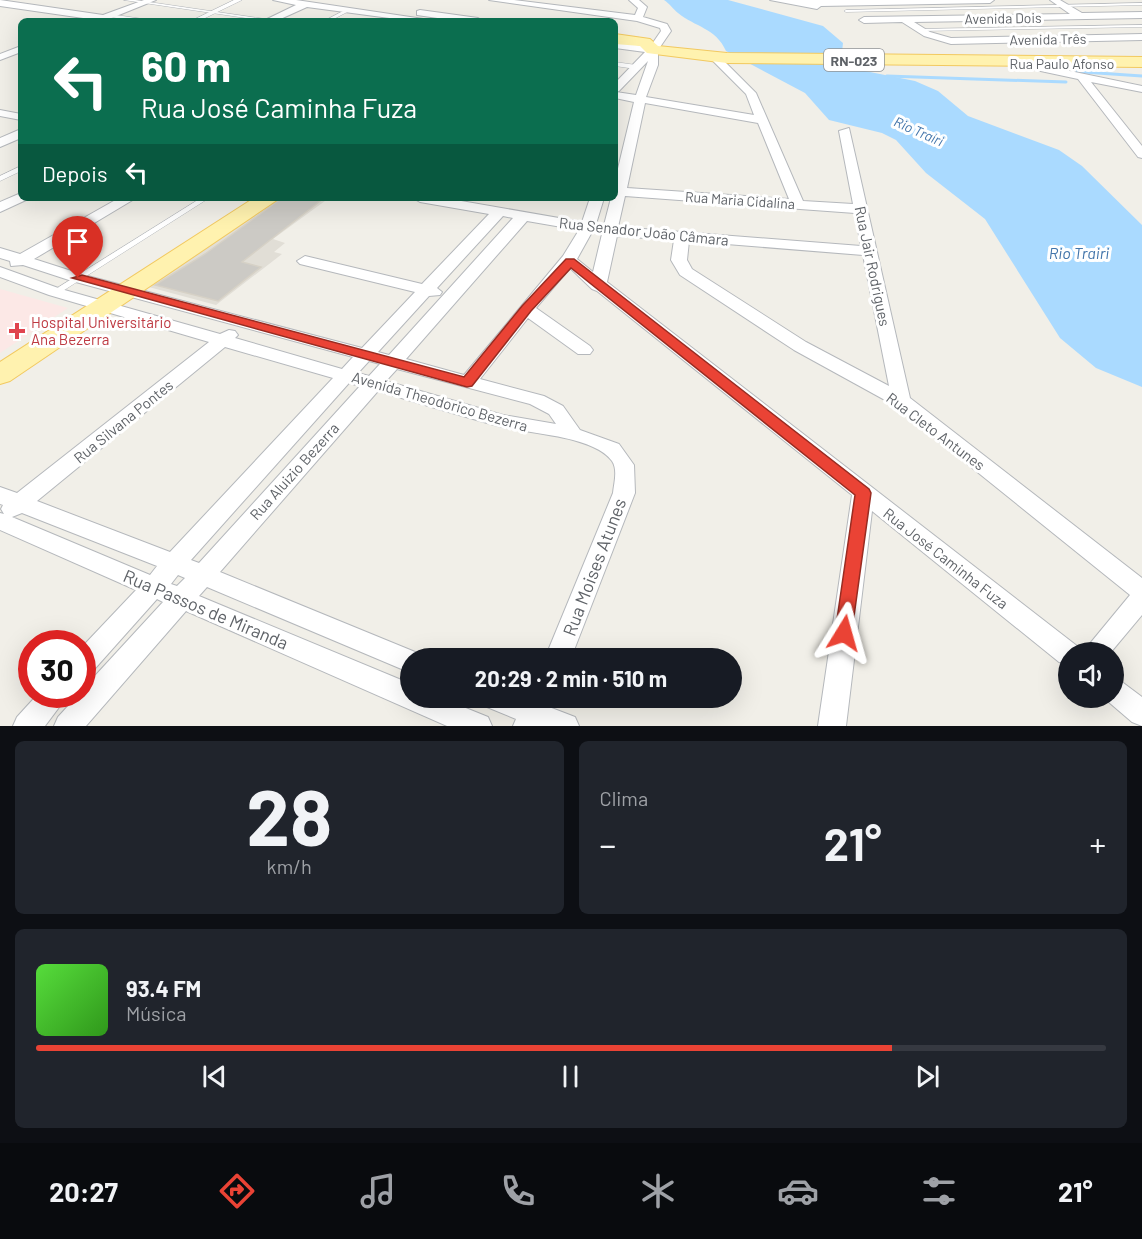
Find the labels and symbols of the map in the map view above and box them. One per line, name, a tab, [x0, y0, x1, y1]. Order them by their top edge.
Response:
street label: Avenida Dois	[964, 9, 1042, 27]
street label: Avenida Três	[1009, 30, 1087, 48]
road number: RN-023	[824, 49, 884, 71]
street label: Rua Paulo Afonso	[1010, 55, 1114, 72]
water label: Rio Traíri	[892, 113, 947, 150]
street label: Rua Maria Cidalina	[684, 188, 796, 212]
street label: Rua Jair Rodrigues	[851, 204, 895, 328]
street label: Rua Senador João Câmara	[558, 213, 730, 249]
pin	[52, 216, 103, 278]
water label: Rio Trairi	[1049, 243, 1109, 262]
place label: Hospital Universitário Ana Bezerra	[31, 313, 171, 348]
marker: Hospital Universitário Ana Bezerra	[8, 322, 26, 340]
street label: Avenida Theodorico Bezerra	[350, 367, 530, 435]
street label: Rua Silvana Pontes	[70, 375, 176, 467]
street label: Rua Cleto Antunes	[883, 388, 989, 474]
street label: Rua Aluizio Bezerra	[246, 419, 342, 523]
street label: Rua Moises Atunes	[558, 495, 630, 639]
street label: Rua José Caminha Fuza	[880, 504, 1012, 612]
street label: Rua Passos de Miranda	[120, 564, 292, 654]
position arrow	[812, 601, 876, 665]
speed limit sign: 30	[18, 630, 96, 708]

